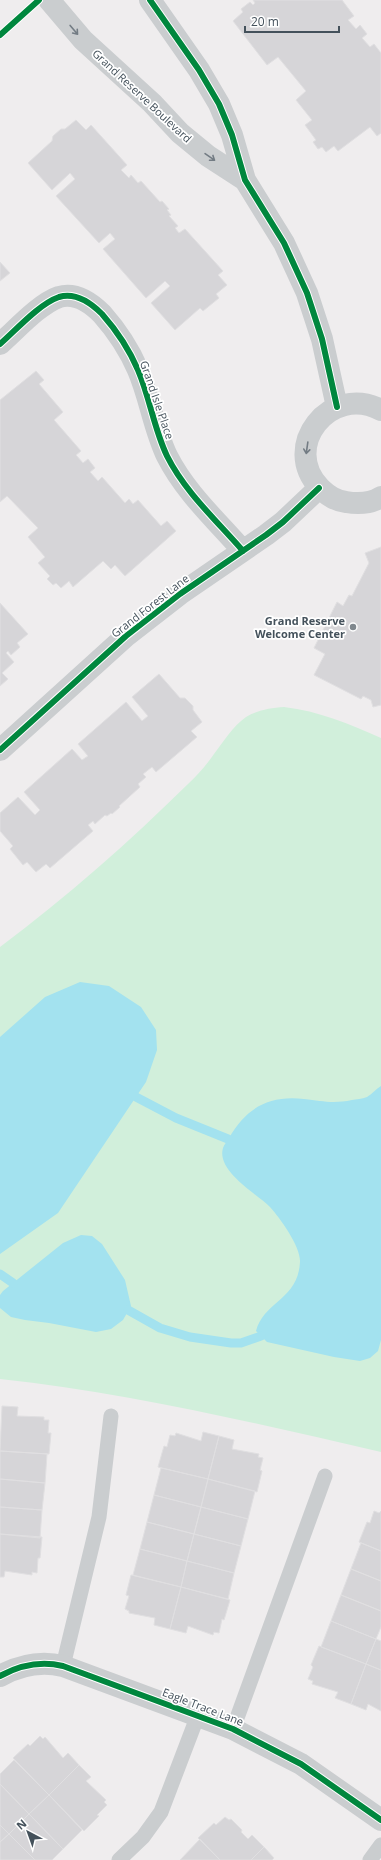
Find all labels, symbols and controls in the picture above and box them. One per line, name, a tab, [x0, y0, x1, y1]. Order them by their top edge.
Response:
scale bar	[245, 8, 339, 34]
text: 20 m	[251, 13, 279, 30]
one-way arrow	[70, 24, 79, 35]
street label: Grand Reserve Boulevard	[89, 46, 195, 146]
one-way arrow	[204, 153, 215, 161]
street label: Grand Isle Place	[137, 359, 178, 441]
one-way arrow	[303, 441, 310, 454]
street label: Grand Forest Lane	[108, 571, 192, 641]
place label: Grand Reserve Welcome Center	[255, 613, 345, 641]
marker: Grand Reserve Welcome Center	[348, 622, 358, 632]
street label: Eagle Trace Lane	[160, 1684, 246, 1729]
north arrow	[8, 1812, 48, 1852]
text: N	[13, 1815, 29, 1833]

